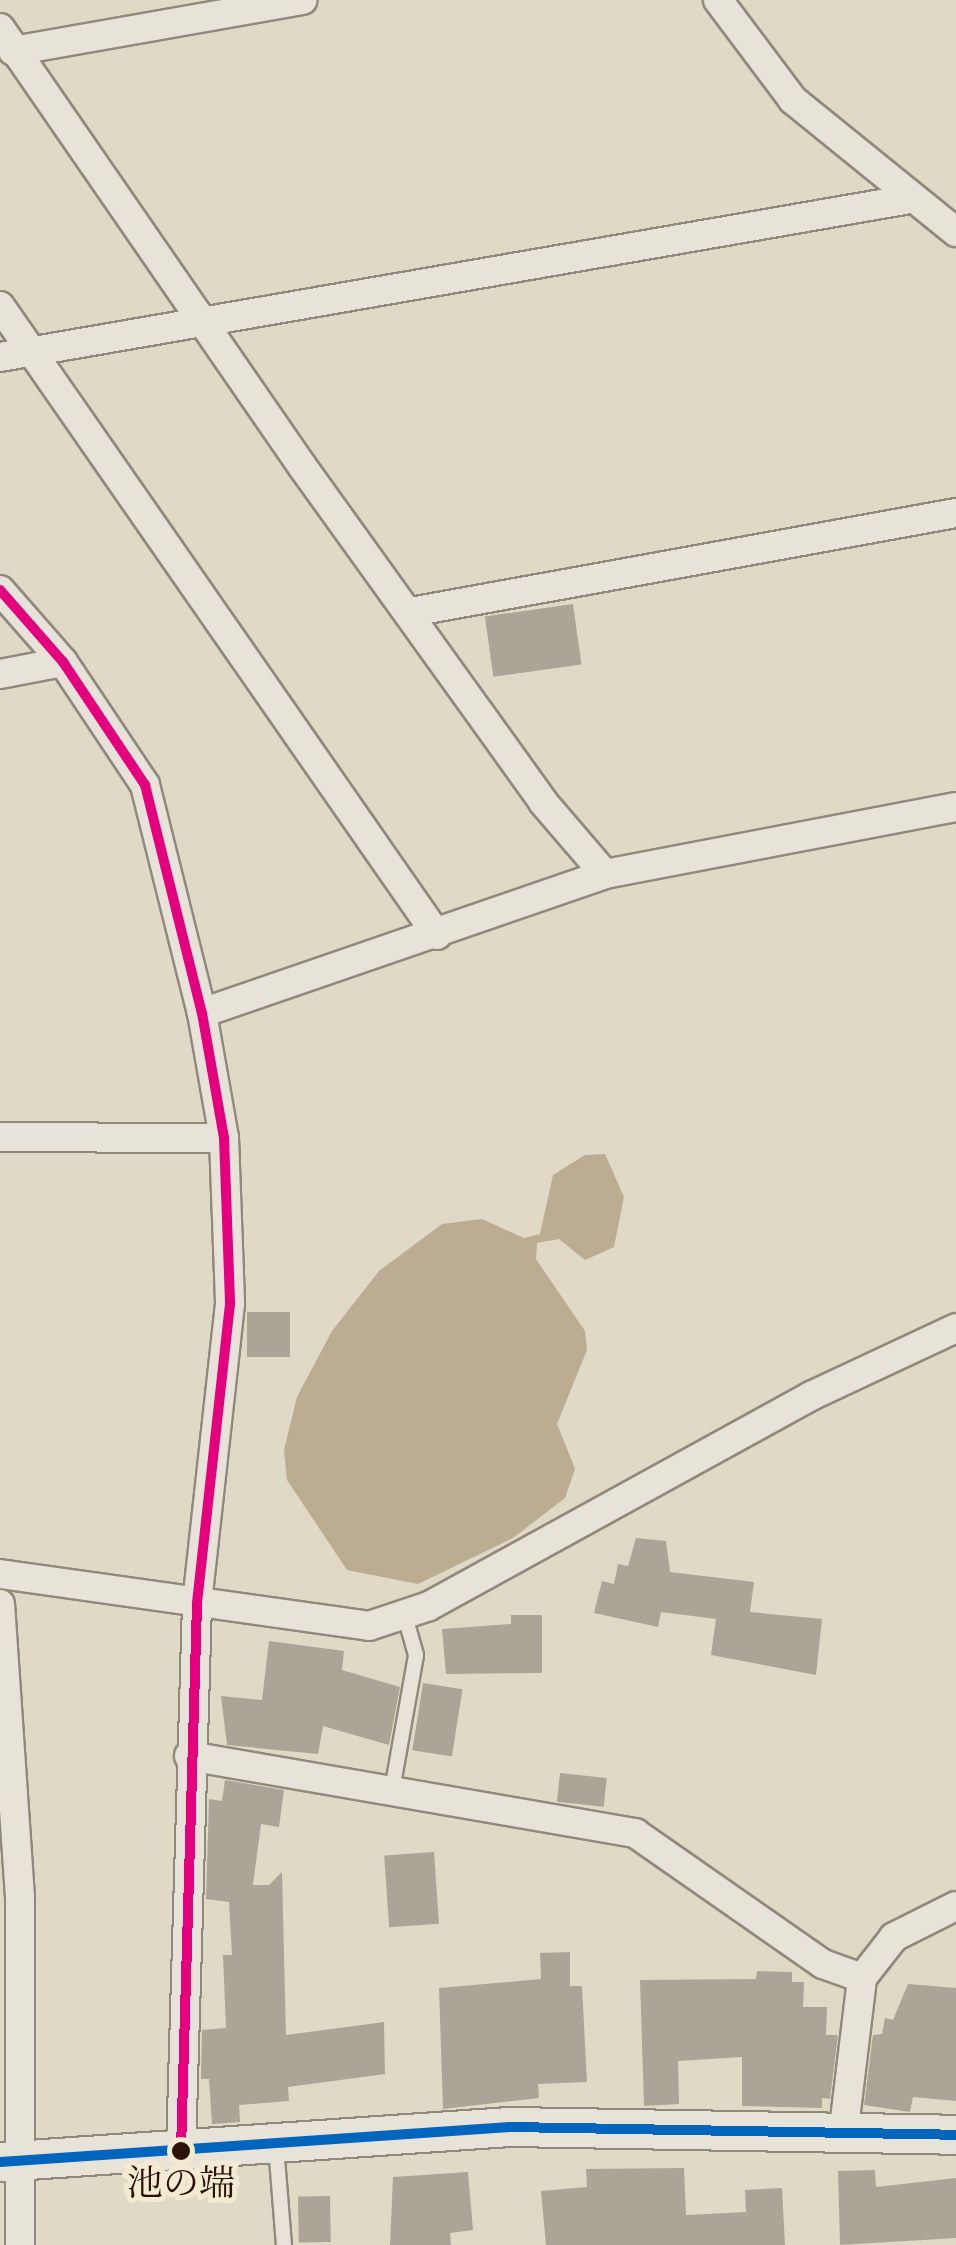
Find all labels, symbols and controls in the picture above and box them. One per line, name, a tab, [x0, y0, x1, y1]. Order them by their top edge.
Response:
marker: 池の端	[171, 2141, 191, 2161]
place label: 池の端	[127, 2165, 235, 2209]

